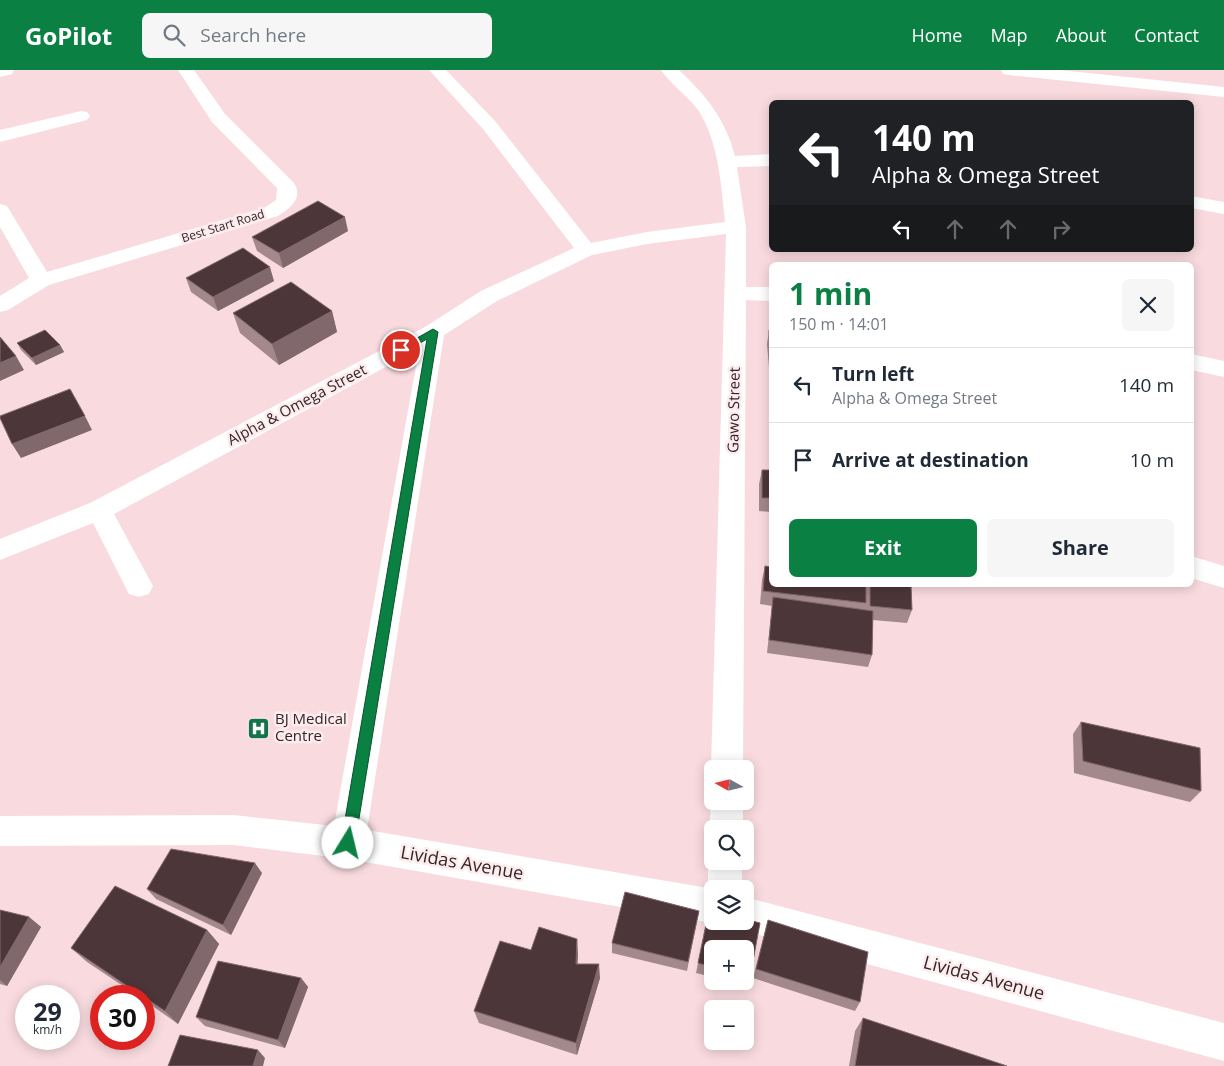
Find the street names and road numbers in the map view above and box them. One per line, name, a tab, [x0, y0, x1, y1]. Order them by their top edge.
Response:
street label: Best Start Road	[179, 205, 266, 246]
street label: Alpha & Omega Street	[223, 359, 370, 449]
street label: Gawo Street	[722, 367, 744, 453]
street label: Lividas Avenue	[399, 839, 526, 885]
street label: Lividas Avenue	[921, 949, 1047, 1005]

